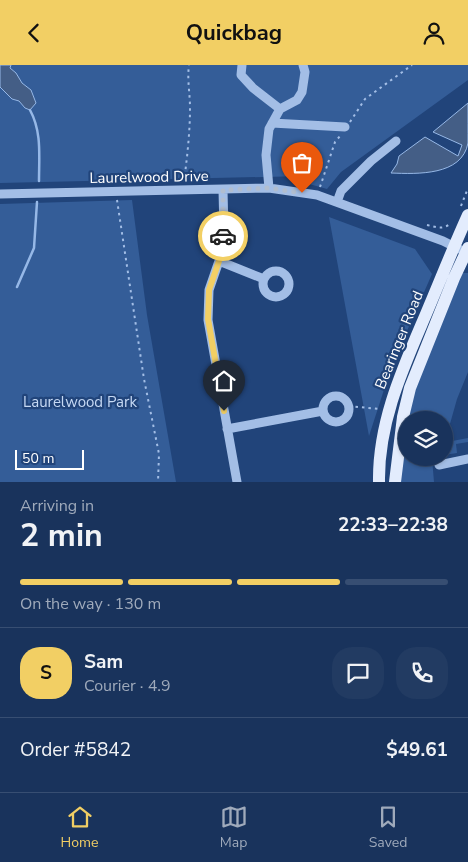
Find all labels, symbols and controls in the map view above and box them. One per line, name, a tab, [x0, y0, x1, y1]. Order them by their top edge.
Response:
text: Quickbag	[186, 18, 282, 48]
icon: back	[20, 19, 48, 47]
icon: person	[420, 19, 448, 47]
pin	[281, 142, 323, 193]
icon: bag	[288, 149, 316, 177]
street label: Laurelwood Drive	[89, 166, 209, 188]
courier	[198, 211, 248, 261]
icon: car	[209, 222, 237, 250]
street label: Bearinger Road	[370, 288, 428, 392]
pin	[203, 360, 245, 411]
icon: home	[210, 367, 238, 395]
park label: Laurelwood Park	[23, 392, 137, 412]
map controls	[398, 411, 453, 466]
button: layers	[398, 411, 453, 466]
scale bar	[15, 447, 84, 470]
text: 50 m	[22, 449, 54, 468]
text: Arriving in	[20, 495, 94, 517]
text: 22:33–22:38	[338, 512, 448, 538]
text: 2 min	[20, 514, 103, 557]
text: On the way · 130 m	[20, 593, 161, 615]
button: chat	[332, 647, 384, 699]
button: phone	[396, 647, 448, 699]
text: Sam	[84, 649, 123, 675]
text: S	[40, 660, 52, 686]
text: Courier · 4.9	[84, 675, 170, 697]
text: Order #5842	[20, 737, 131, 763]
text: $49.61	[386, 737, 448, 763]
tab: Home	[61, 803, 98, 852]
tab: Map	[220, 803, 248, 852]
tab: Saved	[369, 803, 407, 852]

